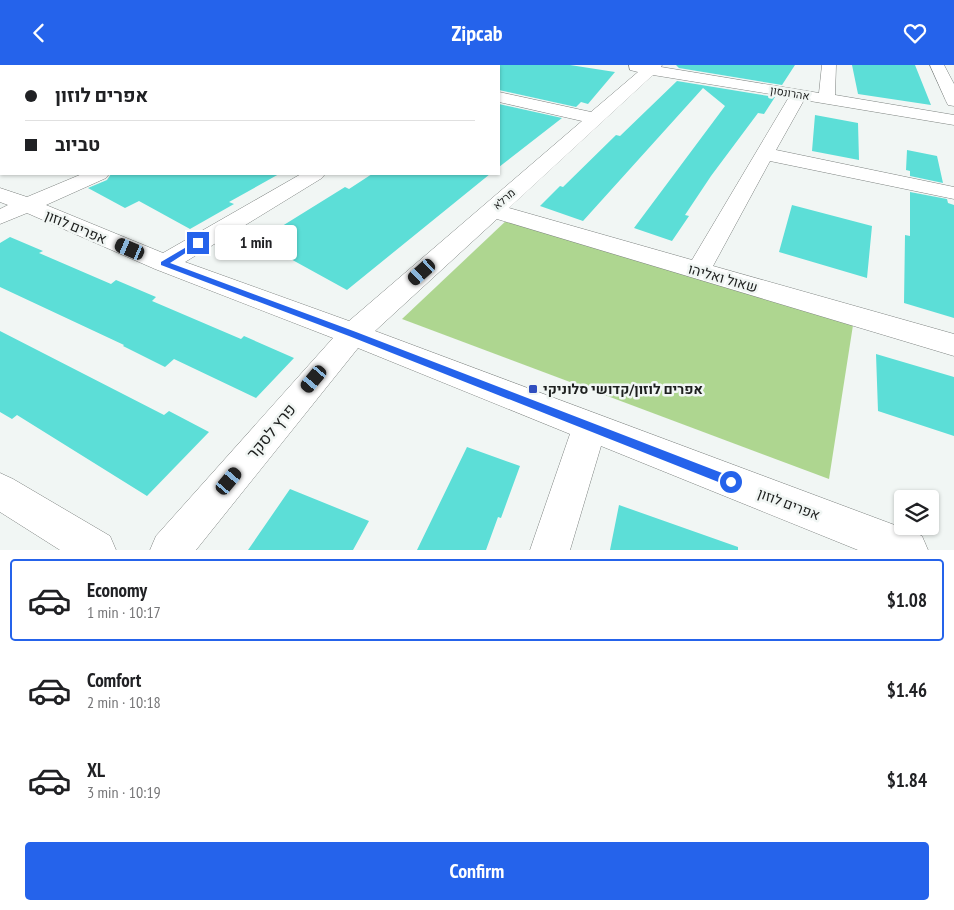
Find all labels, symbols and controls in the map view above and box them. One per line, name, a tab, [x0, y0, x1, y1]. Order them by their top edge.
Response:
icon: back	[25, 19, 53, 47]
text: Zipcab	[451, 19, 503, 47]
icon: heart	[901, 19, 929, 47]
text: אפרים לוזון	[55, 83, 148, 107]
street label: אהרונסון	[769, 83, 811, 103]
text: טביוב	[55, 132, 100, 156]
street label: מרלא	[490, 185, 518, 213]
street label: אפרים לוזון	[42, 206, 110, 248]
callout: 1 min	[216, 225, 298, 261]
route end	[187, 232, 209, 254]
text: 1 min	[240, 232, 272, 252]
car	[113, 236, 146, 262]
car	[405, 256, 438, 288]
street label: שאול ואליהו	[686, 260, 760, 296]
car	[298, 363, 329, 395]
place label: אפרים לוזון/קדושי סלוניקי	[543, 380, 703, 398]
marker: אפרים לוזון/קדושי סלוניקי	[527, 383, 539, 395]
street label: פרץ לסקר	[242, 399, 300, 463]
car	[213, 465, 244, 497]
route start	[720, 471, 742, 493]
street label: אפרים לוזון	[755, 484, 823, 524]
map controls	[894, 490, 939, 535]
button: layers	[894, 490, 939, 535]
icon: car	[27, 578, 72, 623]
text: Economy	[87, 578, 147, 602]
text: $1.08	[887, 588, 927, 612]
text: 1 min · 10:17	[87, 602, 161, 622]
icon: car	[27, 668, 72, 713]
text: Comfort	[87, 668, 141, 692]
text: $1.46	[887, 678, 927, 702]
text: 2 min · 10:18	[87, 692, 161, 712]
icon: car	[27, 758, 72, 803]
text: XL	[87, 758, 105, 782]
text: $1.84	[887, 768, 927, 792]
text: 3 min · 10:19	[87, 782, 161, 802]
button: Confirm	[25, 842, 929, 900]

